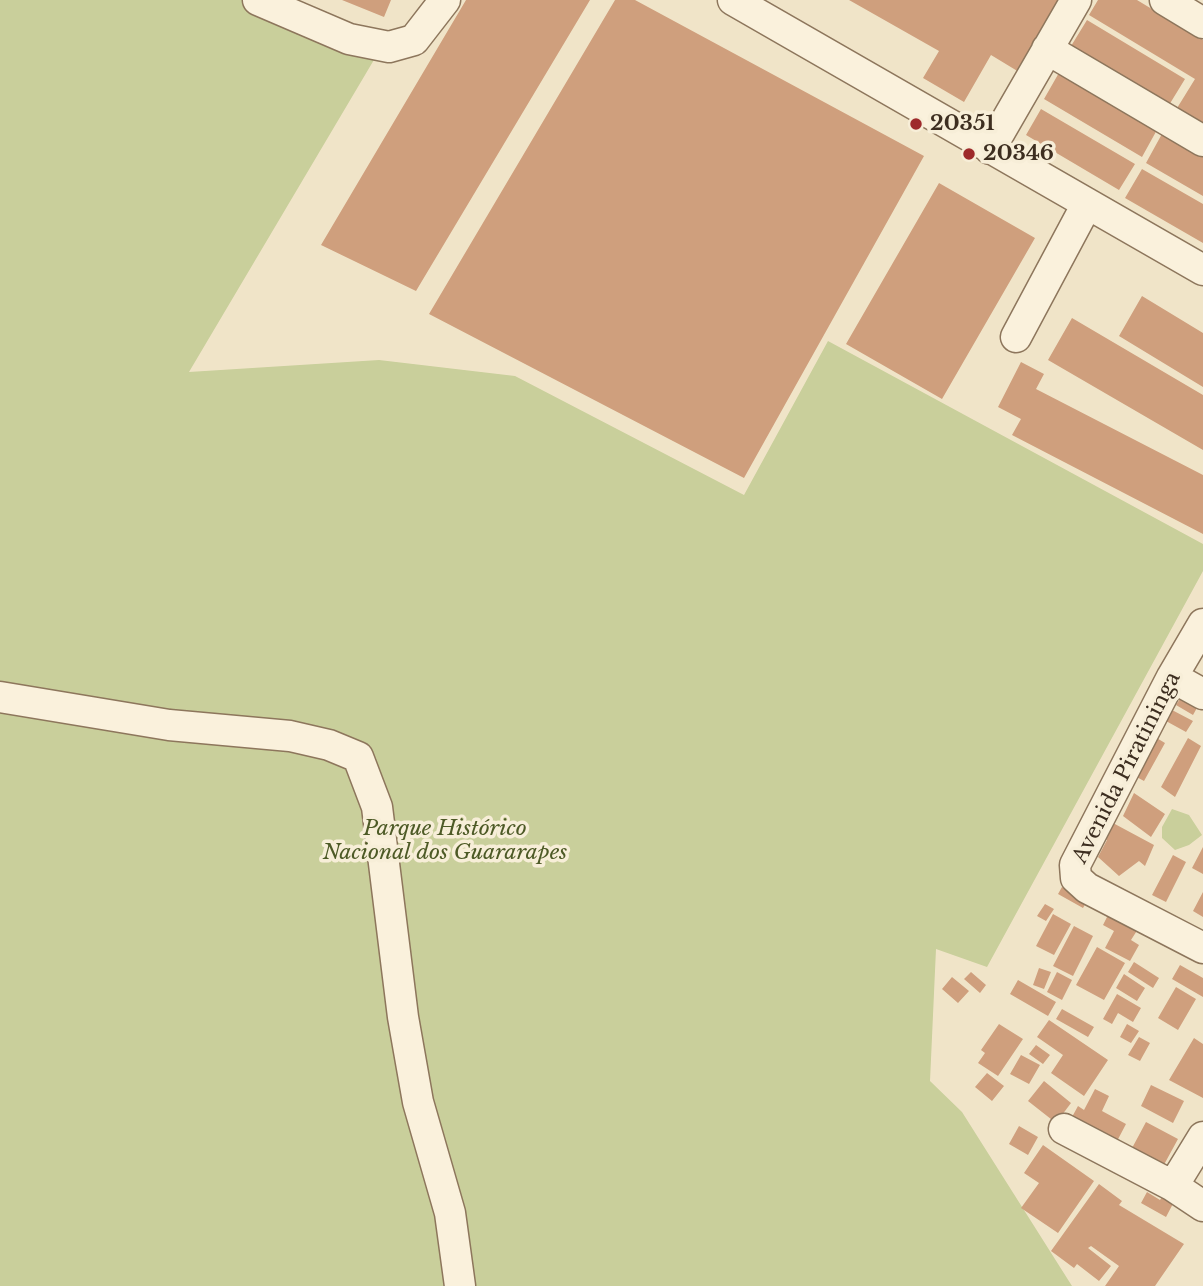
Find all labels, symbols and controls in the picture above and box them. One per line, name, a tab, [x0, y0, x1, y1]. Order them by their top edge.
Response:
place label: 20351	[930, 111, 995, 137]
marker: 20351	[908, 116, 924, 132]
place label: 20346	[983, 141, 1054, 167]
marker: 20346	[961, 146, 977, 162]
street label: Avenida Piratininga	[1068, 668, 1186, 868]
park label: Parque Histórico Nacional dos Guararapes	[323, 816, 567, 866]

